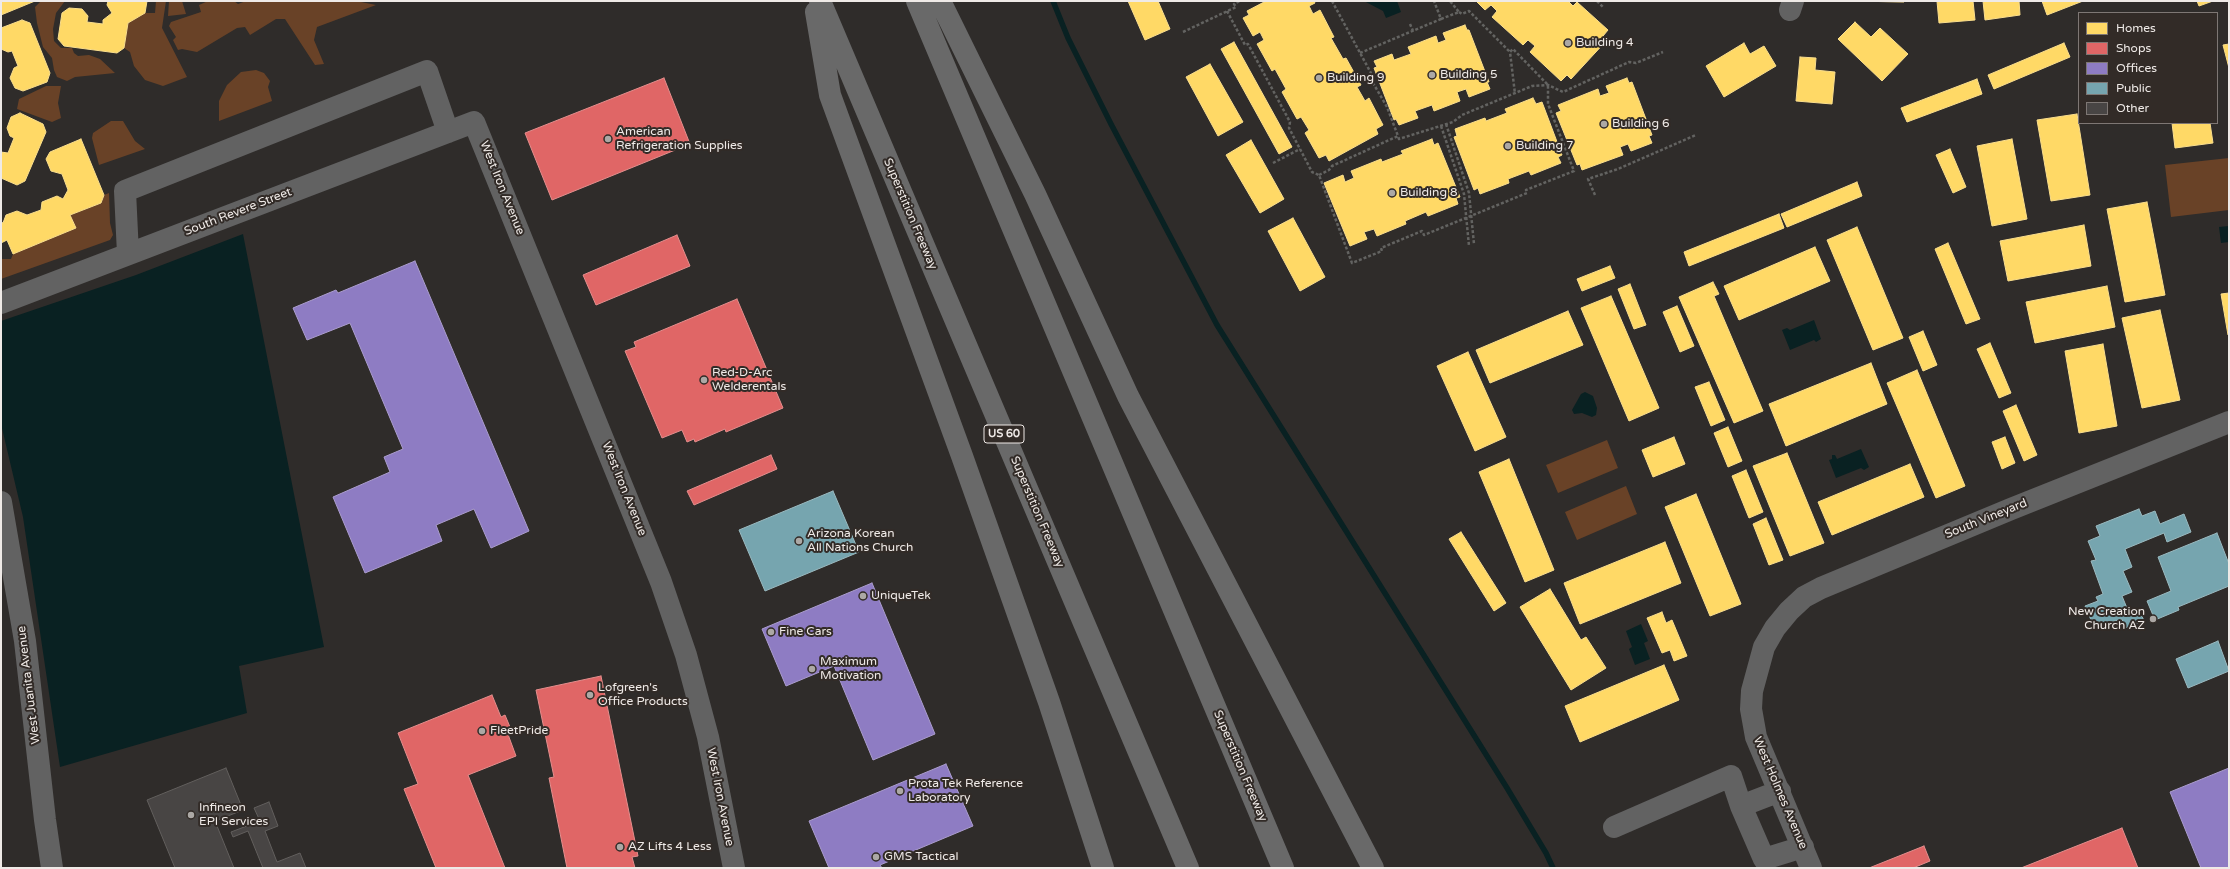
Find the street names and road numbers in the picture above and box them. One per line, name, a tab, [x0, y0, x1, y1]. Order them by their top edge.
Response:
street label: West Iron Avenue	[477, 139, 527, 237]
street label: Superstition Freeway	[880, 156, 940, 272]
street label: South Revere Street	[182, 185, 294, 239]
road number: US 60	[984, 425, 1024, 443]
street label: West Iron Avenue	[599, 440, 649, 538]
street label: Superstition Freeway	[1007, 454, 1067, 570]
street label: South Vineyard	[1943, 496, 2029, 542]
street label: West Juanita Avenue	[15, 625, 43, 745]
street label: Superstition Freeway	[1210, 708, 1270, 824]
street label: West Holmes Avenue	[1750, 735, 1810, 851]
street label: West Iron Avenue	[703, 746, 737, 848]

